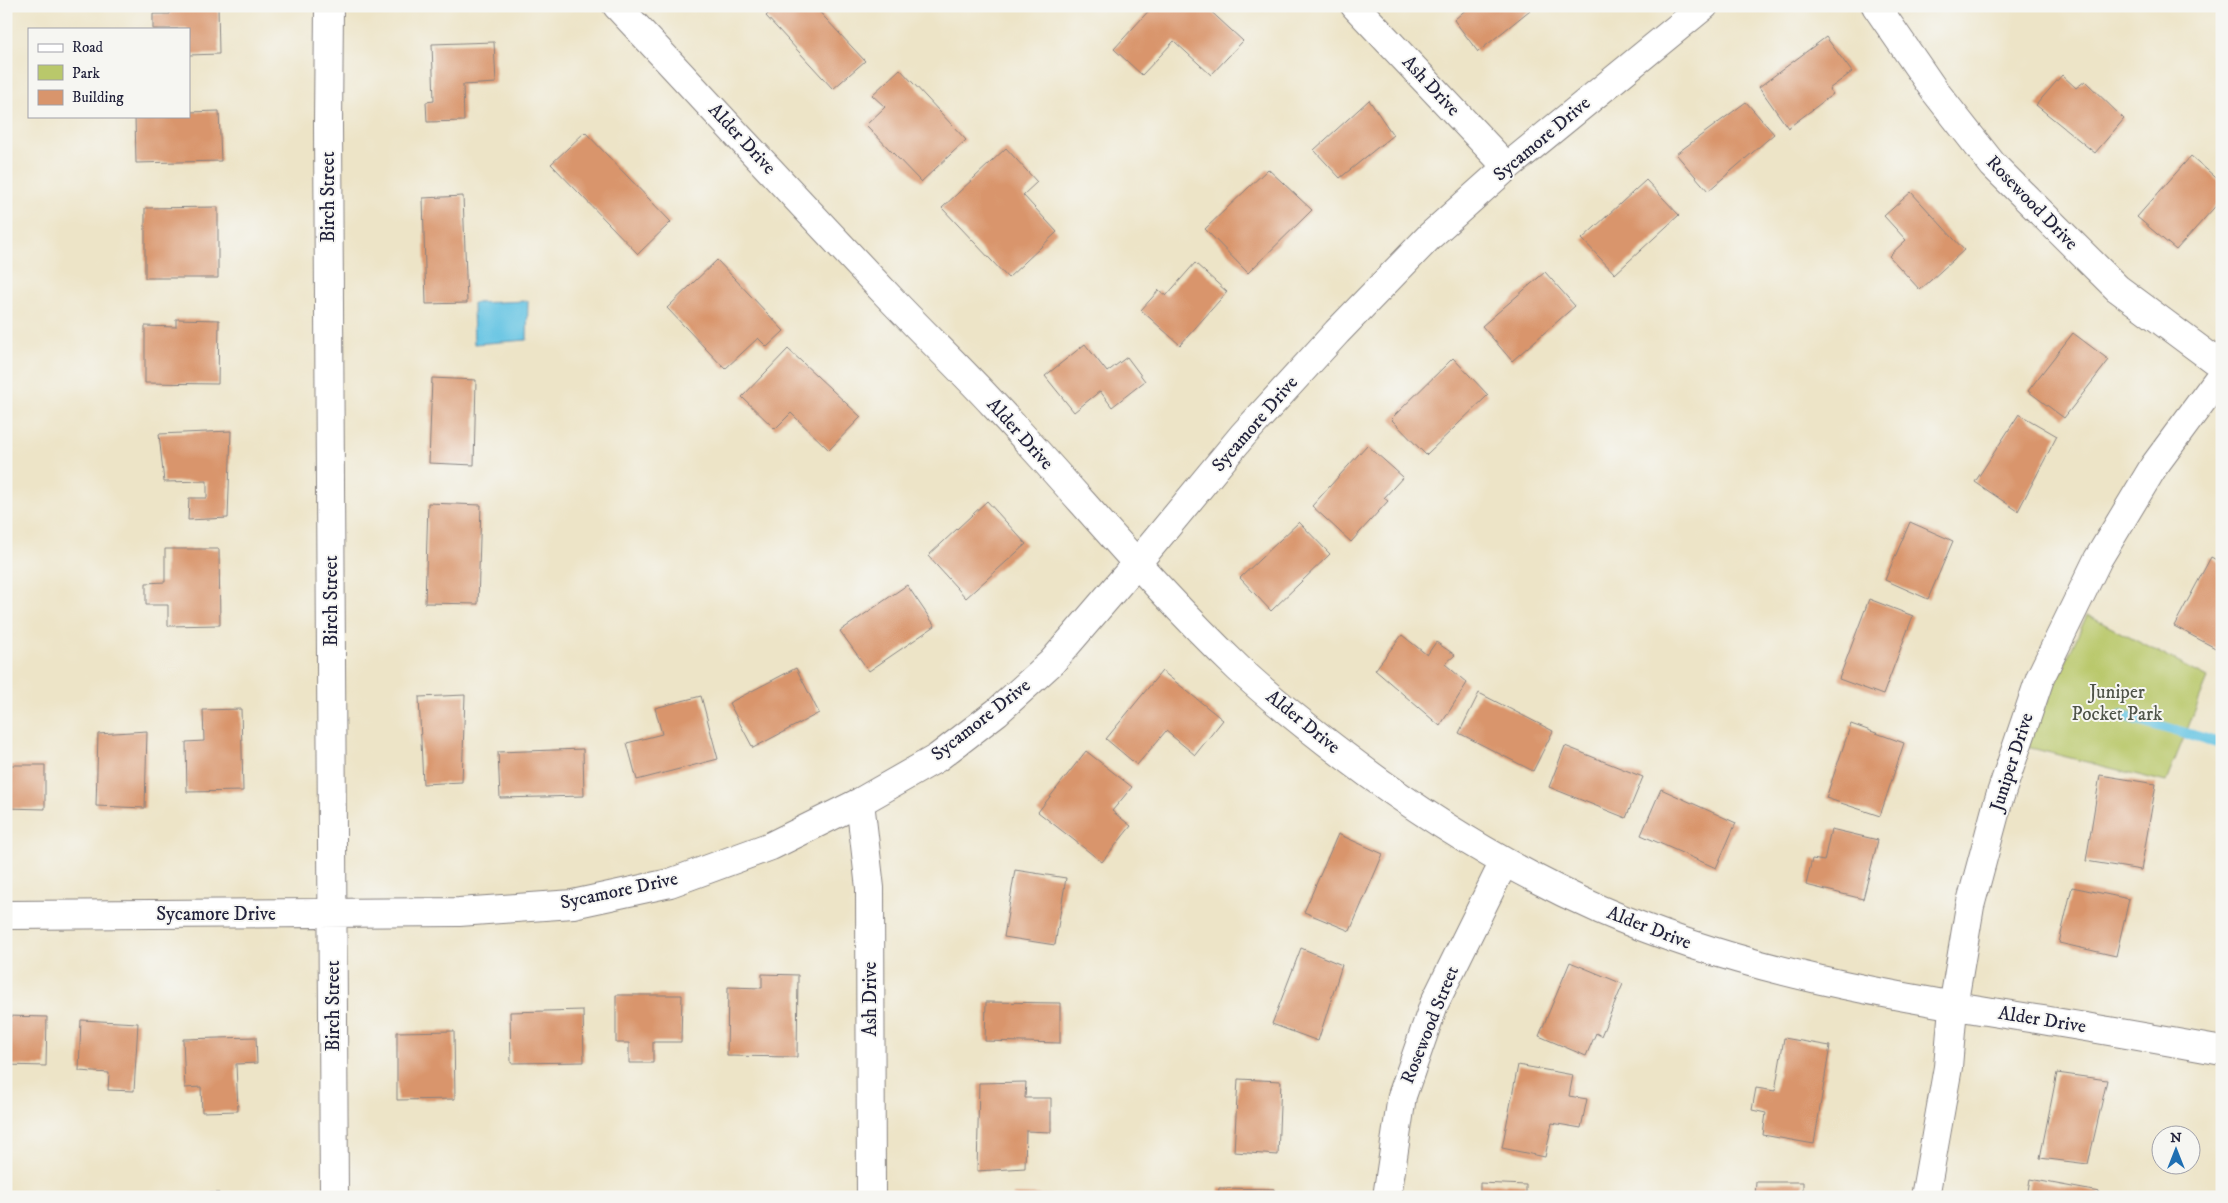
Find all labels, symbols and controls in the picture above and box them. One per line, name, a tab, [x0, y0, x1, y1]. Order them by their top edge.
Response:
legend	[28, 28, 190, 118]
text: Road	[72, 38, 104, 57]
street label: Ash Drive	[1397, 51, 1465, 121]
text: Park	[72, 64, 101, 83]
text: Building	[72, 88, 124, 107]
street label: Sycamore Drive	[1489, 92, 1595, 186]
street label: Alder Drive	[703, 99, 781, 179]
street label: Rosewood Drive	[1981, 151, 2083, 255]
street label: Birch Street	[317, 152, 340, 243]
street label: Sycamore Drive	[1207, 371, 1303, 477]
street label: Alder Drive	[982, 393, 1058, 475]
street label: Birch Street	[320, 556, 343, 647]
street label: Sycamore Drive	[927, 674, 1035, 766]
park label: Juniper Pocket Park	[2072, 681, 2163, 726]
street label: Alder Drive	[1261, 685, 1345, 759]
street label: Juniper Drive	[1985, 710, 2039, 816]
street label: Sycamore Drive	[558, 867, 680, 915]
street label: Alder Drive	[1604, 901, 1695, 955]
street label: Sycamore Drive	[156, 903, 276, 926]
street label: Birch Street	[322, 961, 345, 1052]
street label: Ash Drive	[859, 961, 882, 1036]
street label: Rosewood Street	[1396, 963, 1464, 1087]
street label: Alder Drive	[1996, 1002, 2088, 1038]
north arrow	[2150, 1126, 2200, 1176]
text: N	[2170, 1129, 2182, 1147]

